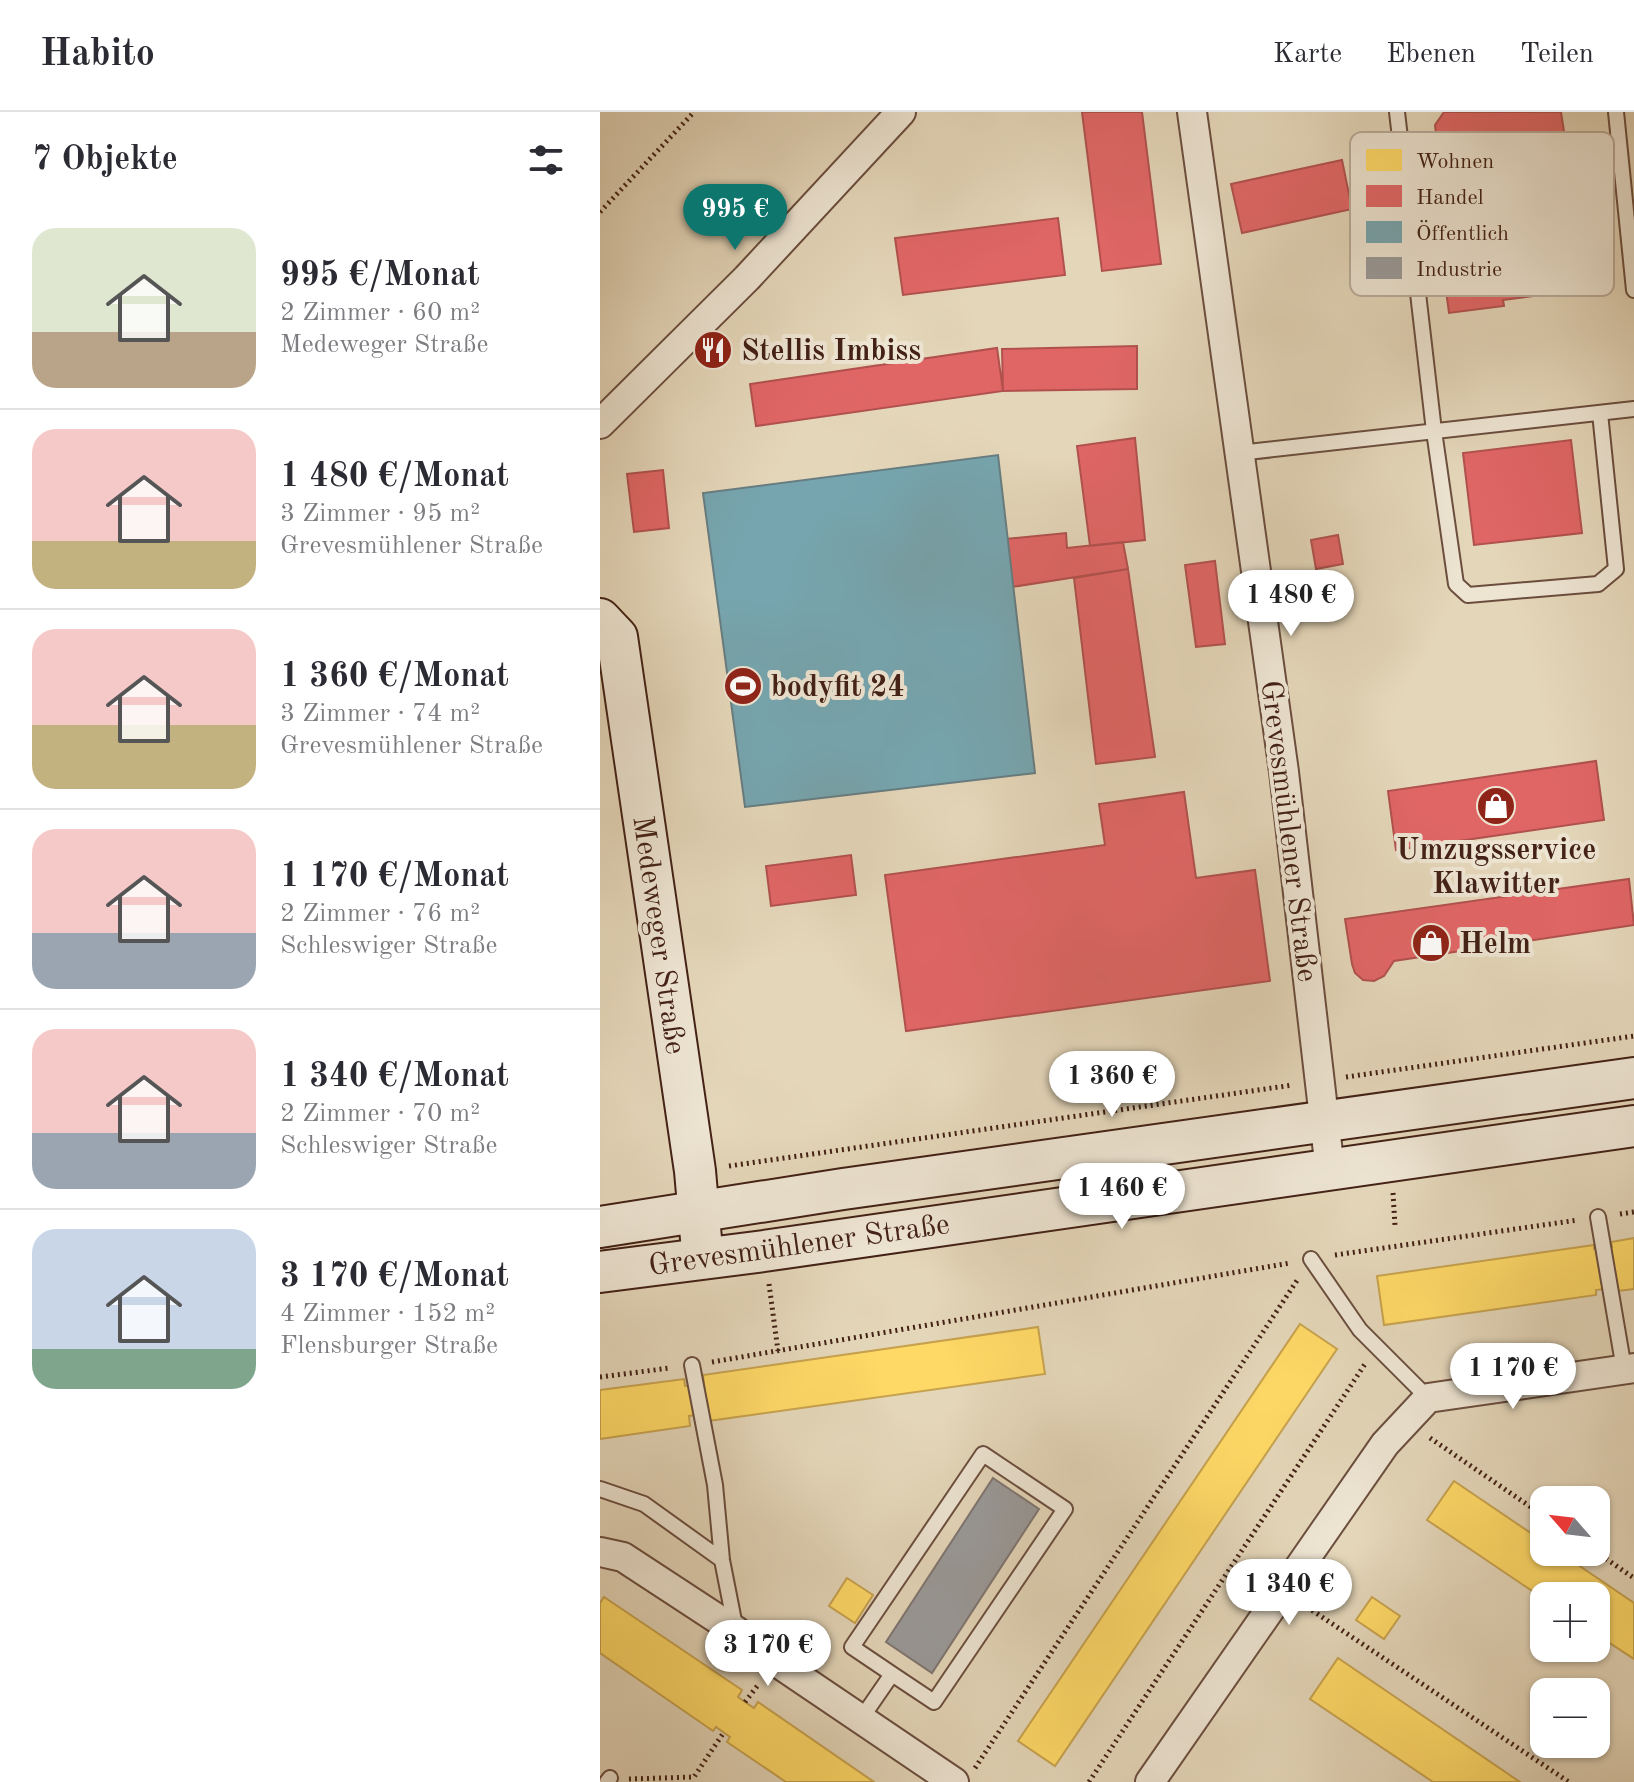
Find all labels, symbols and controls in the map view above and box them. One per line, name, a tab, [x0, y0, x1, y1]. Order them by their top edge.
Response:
text: Habito	[40, 36, 155, 74]
text: Karte	[1273, 41, 1342, 69]
text: Ebenen	[1386, 41, 1476, 69]
text: Teilen	[1520, 41, 1594, 69]
legend	[1350, 132, 1614, 296]
icon: filters	[524, 138, 568, 182]
text: 7 Objekte	[32, 143, 178, 177]
text: Wohnen	[1416, 151, 1494, 173]
pin: 995 €	[679, 184, 791, 252]
text: Handel	[1416, 187, 1484, 209]
text: 995 €	[701, 197, 769, 223]
text: Öffentlich	[1416, 220, 1509, 245]
text: 995 €/Monat	[280, 259, 480, 293]
text: Industrie	[1416, 259, 1502, 281]
icon: home	[96, 260, 192, 356]
text: 2 Zimmer · 60 m²	[280, 300, 480, 326]
restaurant icon: Stellis Imbiss	[692, 329, 734, 371]
text: Medeweger Straße	[280, 332, 488, 358]
place label: Stellis Imbiss	[741, 337, 921, 367]
text: 1 480 €/Monat	[280, 460, 509, 494]
icon: home	[96, 461, 192, 557]
text: 3 Zimmer · 95 m²	[280, 501, 480, 527]
text: Grevesmühlener Straße	[280, 533, 543, 559]
pin: 1 480 €	[1217, 570, 1365, 638]
text: 1 480 €	[1246, 583, 1336, 609]
text: 1 360 €/Monat	[280, 660, 509, 694]
icon: home	[96, 661, 192, 757]
sports icon: bodyfit 24	[722, 665, 764, 707]
place label: bodyfit 24	[771, 673, 905, 703]
street label: Grevesmühlener Straße	[1255, 679, 1321, 984]
text: 3 Zimmer · 74 m²	[280, 701, 480, 727]
text: Grevesmühlener Straße	[280, 733, 543, 759]
shop icon: Umzugsservice Klawitter	[1475, 785, 1517, 827]
street label: Medeweger Straße	[626, 814, 690, 1056]
place label: Umzugsservice Klawitter	[1396, 836, 1596, 900]
text: 1 170 €/Monat	[280, 860, 509, 894]
icon: home	[96, 861, 192, 957]
text: 2 Zimmer · 76 m²	[280, 901, 480, 927]
shop icon: Helm	[1410, 922, 1452, 964]
place label: Helm	[1459, 930, 1531, 960]
text: Schleswiger Straße	[280, 933, 497, 959]
pin: 1 360 €	[1038, 1051, 1186, 1119]
text: 1 340 €/Monat	[280, 1060, 509, 1094]
icon: home	[96, 1061, 192, 1157]
text: 1 360 €	[1067, 1064, 1157, 1090]
text: 2 Zimmer · 70 m²	[280, 1101, 480, 1127]
text: Schleswiger Straße	[280, 1133, 497, 1159]
pin: 1 460 €	[1048, 1163, 1196, 1231]
text: 1 460 €	[1077, 1176, 1167, 1202]
street label: Grevesmühlener Straße	[647, 1210, 952, 1282]
text: 3 170 €/Monat	[280, 1260, 509, 1294]
icon: home	[96, 1261, 192, 1357]
text: 4 Zimmer · 152 m²	[280, 1301, 495, 1327]
text: Flensburger Straße	[280, 1333, 498, 1359]
pin: 1 170 €	[1439, 1343, 1587, 1411]
text: 1 170 €	[1468, 1356, 1558, 1382]
north arrow	[1530, 1486, 1610, 1566]
map controls	[1530, 1486, 1610, 1758]
pin: 1 340 €	[1215, 1559, 1363, 1627]
text: 1 340 €	[1244, 1572, 1334, 1598]
button: +	[1530, 1582, 1610, 1662]
pin: 3 170 €	[694, 1620, 842, 1688]
text: 3 170 €	[723, 1633, 813, 1659]
button: −	[1530, 1678, 1610, 1758]

